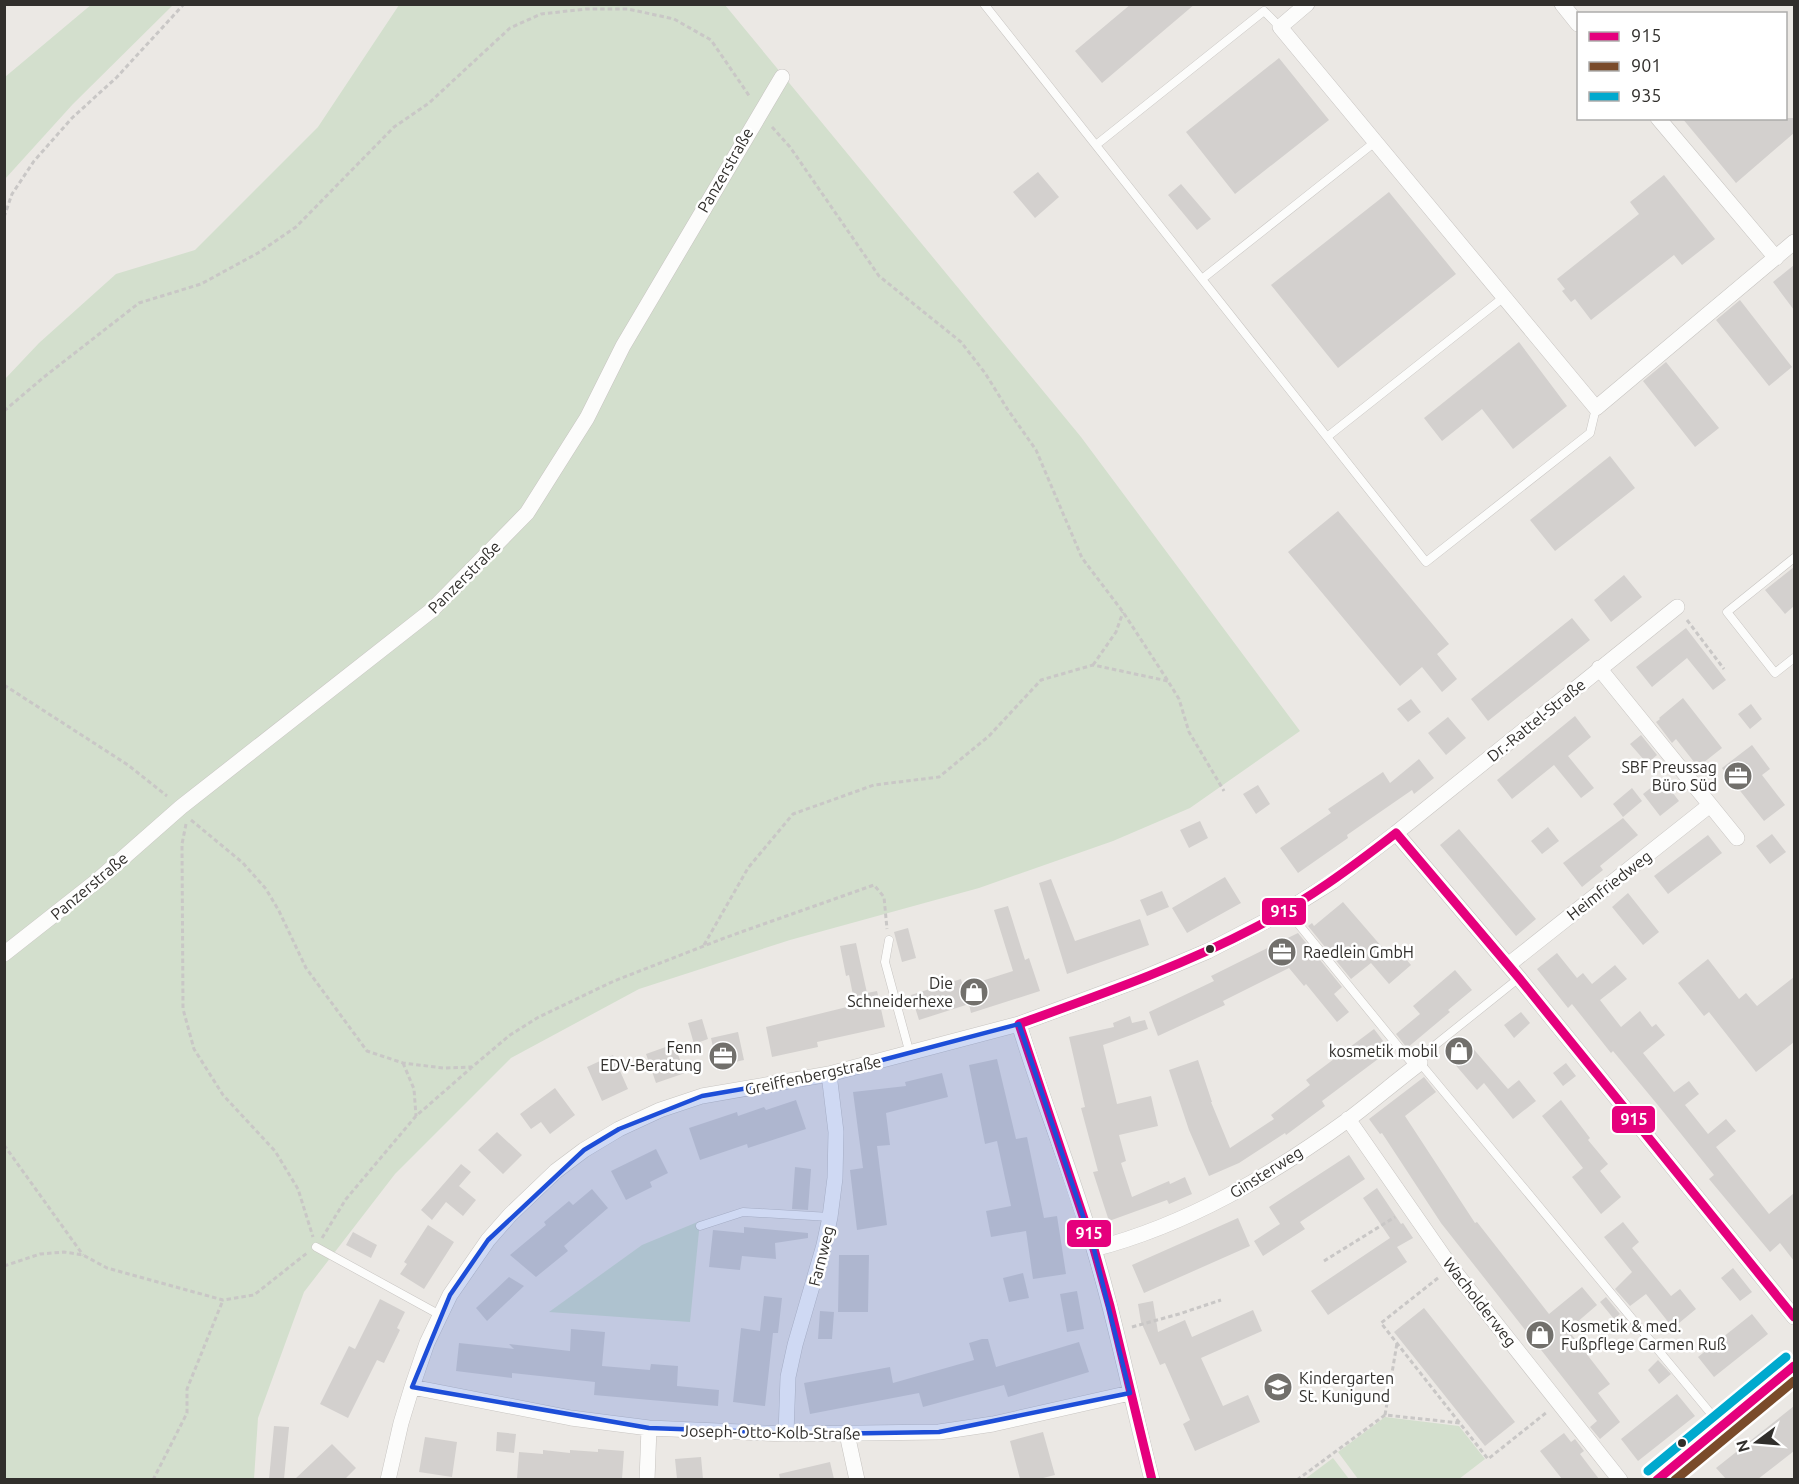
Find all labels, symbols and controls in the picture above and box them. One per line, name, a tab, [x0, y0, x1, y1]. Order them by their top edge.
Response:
legend	[1577, 12, 1787, 120]
text: 915	[1631, 25, 1661, 45]
text: 901	[1631, 55, 1661, 75]
text: 935	[1631, 85, 1661, 105]
street label: Panzerstraße	[693, 124, 757, 216]
street label: Panzerstraße	[424, 537, 504, 617]
street label: Dr.-Rattel-Straße	[1483, 675, 1589, 765]
place label: SBF Preussag Büro Süd	[1621, 758, 1717, 794]
office icon: SBF Preussag Büro Süd	[1722, 760, 1754, 792]
street label: Heimfriedweg	[1563, 846, 1655, 924]
street label: Panzerstraße	[47, 849, 131, 923]
line badge: 915	[1261, 897, 1307, 926]
text: 915	[1270, 902, 1298, 920]
office icon: Raedlein GmbH	[1266, 936, 1298, 968]
unlabelled marker	[1204, 943, 1216, 955]
place label: Raedlein GmbH	[1303, 943, 1414, 961]
place label: Die Schneiderhexe	[847, 974, 953, 1010]
shop icon: Die Schneiderhexe	[958, 976, 990, 1008]
shop icon: kosmetik mobil	[1443, 1035, 1475, 1067]
place label: Fenn EDV-Beratung	[600, 1038, 702, 1074]
office icon: Fenn EDV-Beratung	[707, 1040, 739, 1072]
place label: kosmetik mobil	[1329, 1042, 1438, 1060]
street label: Greiffenbergstraße	[743, 1052, 883, 1098]
line badge: 915	[1611, 1105, 1656, 1134]
text: 915	[1620, 1110, 1648, 1128]
street label: Ginsterweg	[1226, 1143, 1306, 1201]
line badge: 915	[1066, 1219, 1112, 1248]
street label: Farnweg	[805, 1224, 837, 1288]
text: 915	[1075, 1224, 1103, 1242]
street label: Wacholderweg	[1440, 1254, 1520, 1350]
place label: Kosmetik & med. Fußpflege Carmen Ruß	[1561, 1317, 1727, 1353]
shop icon: Kosmetik & med. Fußpflege Carmen Ruß	[1524, 1319, 1556, 1351]
place label: Kindergarten St. Kunigund	[1299, 1369, 1394, 1405]
school or university icon: Kindergarten St. Kunigund	[1262, 1371, 1294, 1403]
north arrow	[1727, 1412, 1787, 1472]
street label: Joseph-Otto-Kolb-Straße	[681, 1421, 861, 1443]
unlabelled marker	[1676, 1437, 1688, 1449]
text: N	[1732, 1438, 1753, 1454]

